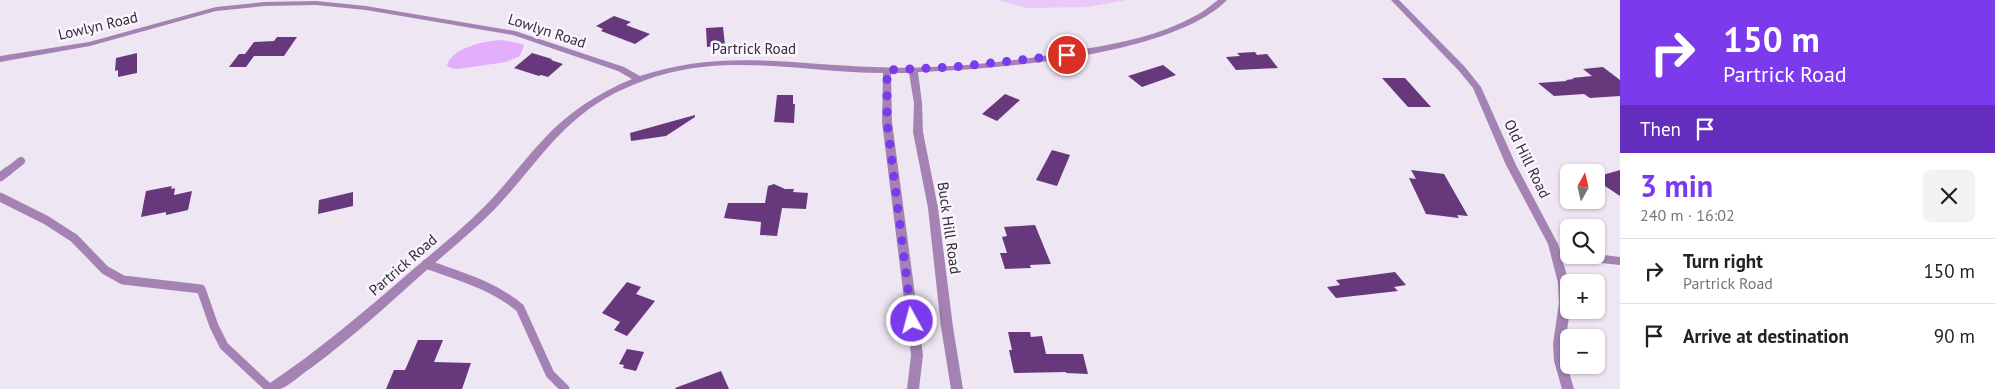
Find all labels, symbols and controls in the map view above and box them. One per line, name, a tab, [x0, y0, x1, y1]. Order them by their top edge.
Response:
street label: Lowlyn Road	[56, 7, 140, 44]
street label: Lowlyn Road	[506, 9, 589, 52]
text: 150 m	[1723, 16, 1820, 62]
icon: right	[1640, 20, 1705, 85]
pin	[1046, 34, 1088, 76]
street label: Partrick Road	[712, 39, 796, 58]
icon: arrive	[1053, 41, 1081, 69]
text: Partrick Road	[1723, 60, 1847, 88]
icon: arrive	[1691, 115, 1719, 143]
street label: Old Hill Road	[1500, 116, 1555, 201]
text: Then	[1640, 117, 1681, 141]
north arrow	[1560, 164, 1605, 209]
map controls	[1560, 164, 1605, 374]
text: 3 min	[1640, 166, 1713, 205]
button: close	[1923, 170, 1975, 222]
street label: Buck Hill Road	[934, 181, 965, 275]
text: 240 m · 16:02	[1640, 205, 1735, 225]
button: search	[1560, 219, 1605, 264]
street label: Partrick Road	[365, 230, 441, 299]
text: Turn right	[1683, 249, 1763, 273]
icon: right	[1640, 257, 1668, 285]
text: 150 m	[1923, 259, 1975, 283]
text: Partrick Road	[1683, 273, 1773, 293]
button: +	[1560, 274, 1605, 319]
position arrow	[885, 294, 937, 346]
icon: arrive	[1640, 322, 1668, 350]
text: Arrive at destination	[1683, 324, 1849, 348]
text: 90 m	[1934, 324, 1975, 348]
button: −	[1560, 329, 1605, 374]

